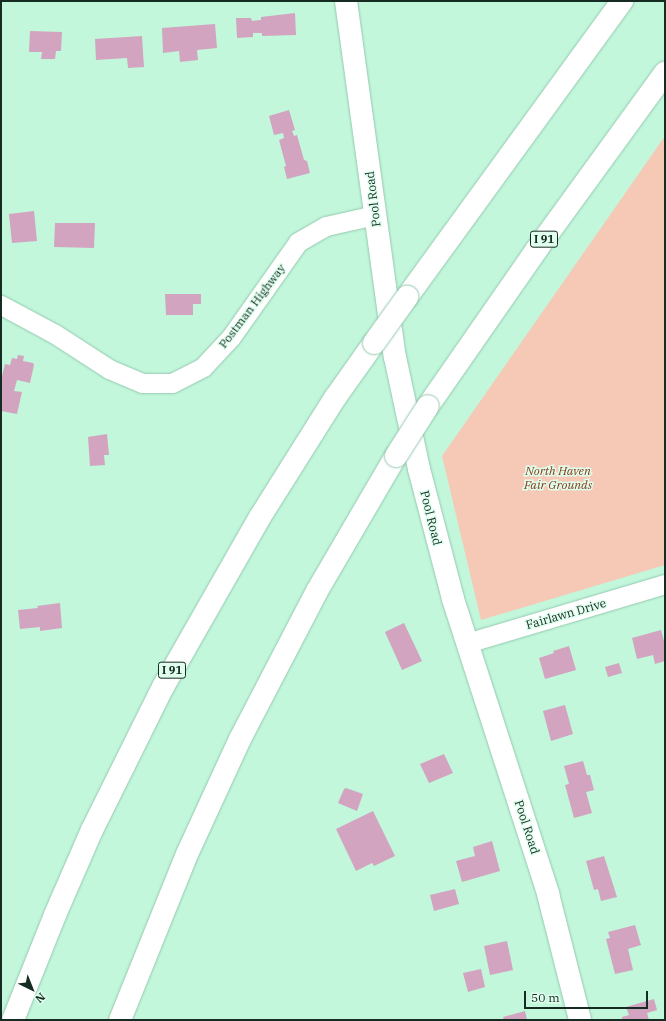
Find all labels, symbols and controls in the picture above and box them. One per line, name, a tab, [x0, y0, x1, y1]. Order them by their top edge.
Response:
street label: Pool Road	[362, 170, 384, 228]
road number: I 91	[530, 230, 558, 248]
street label: Postman Highway	[216, 261, 288, 351]
park label: North Haven Fair Grounds	[524, 464, 592, 492]
street label: Pool Road	[417, 489, 445, 547]
street label: Fairlawn Drive	[524, 596, 608, 632]
road number: I 91	[158, 661, 186, 679]
street label: Pool Road	[512, 798, 542, 856]
north arrow	[12, 969, 52, 1009]
scale bar	[526, 983, 650, 1009]
text: N	[32, 990, 48, 1006]
text: 50 m	[531, 990, 560, 1005]

